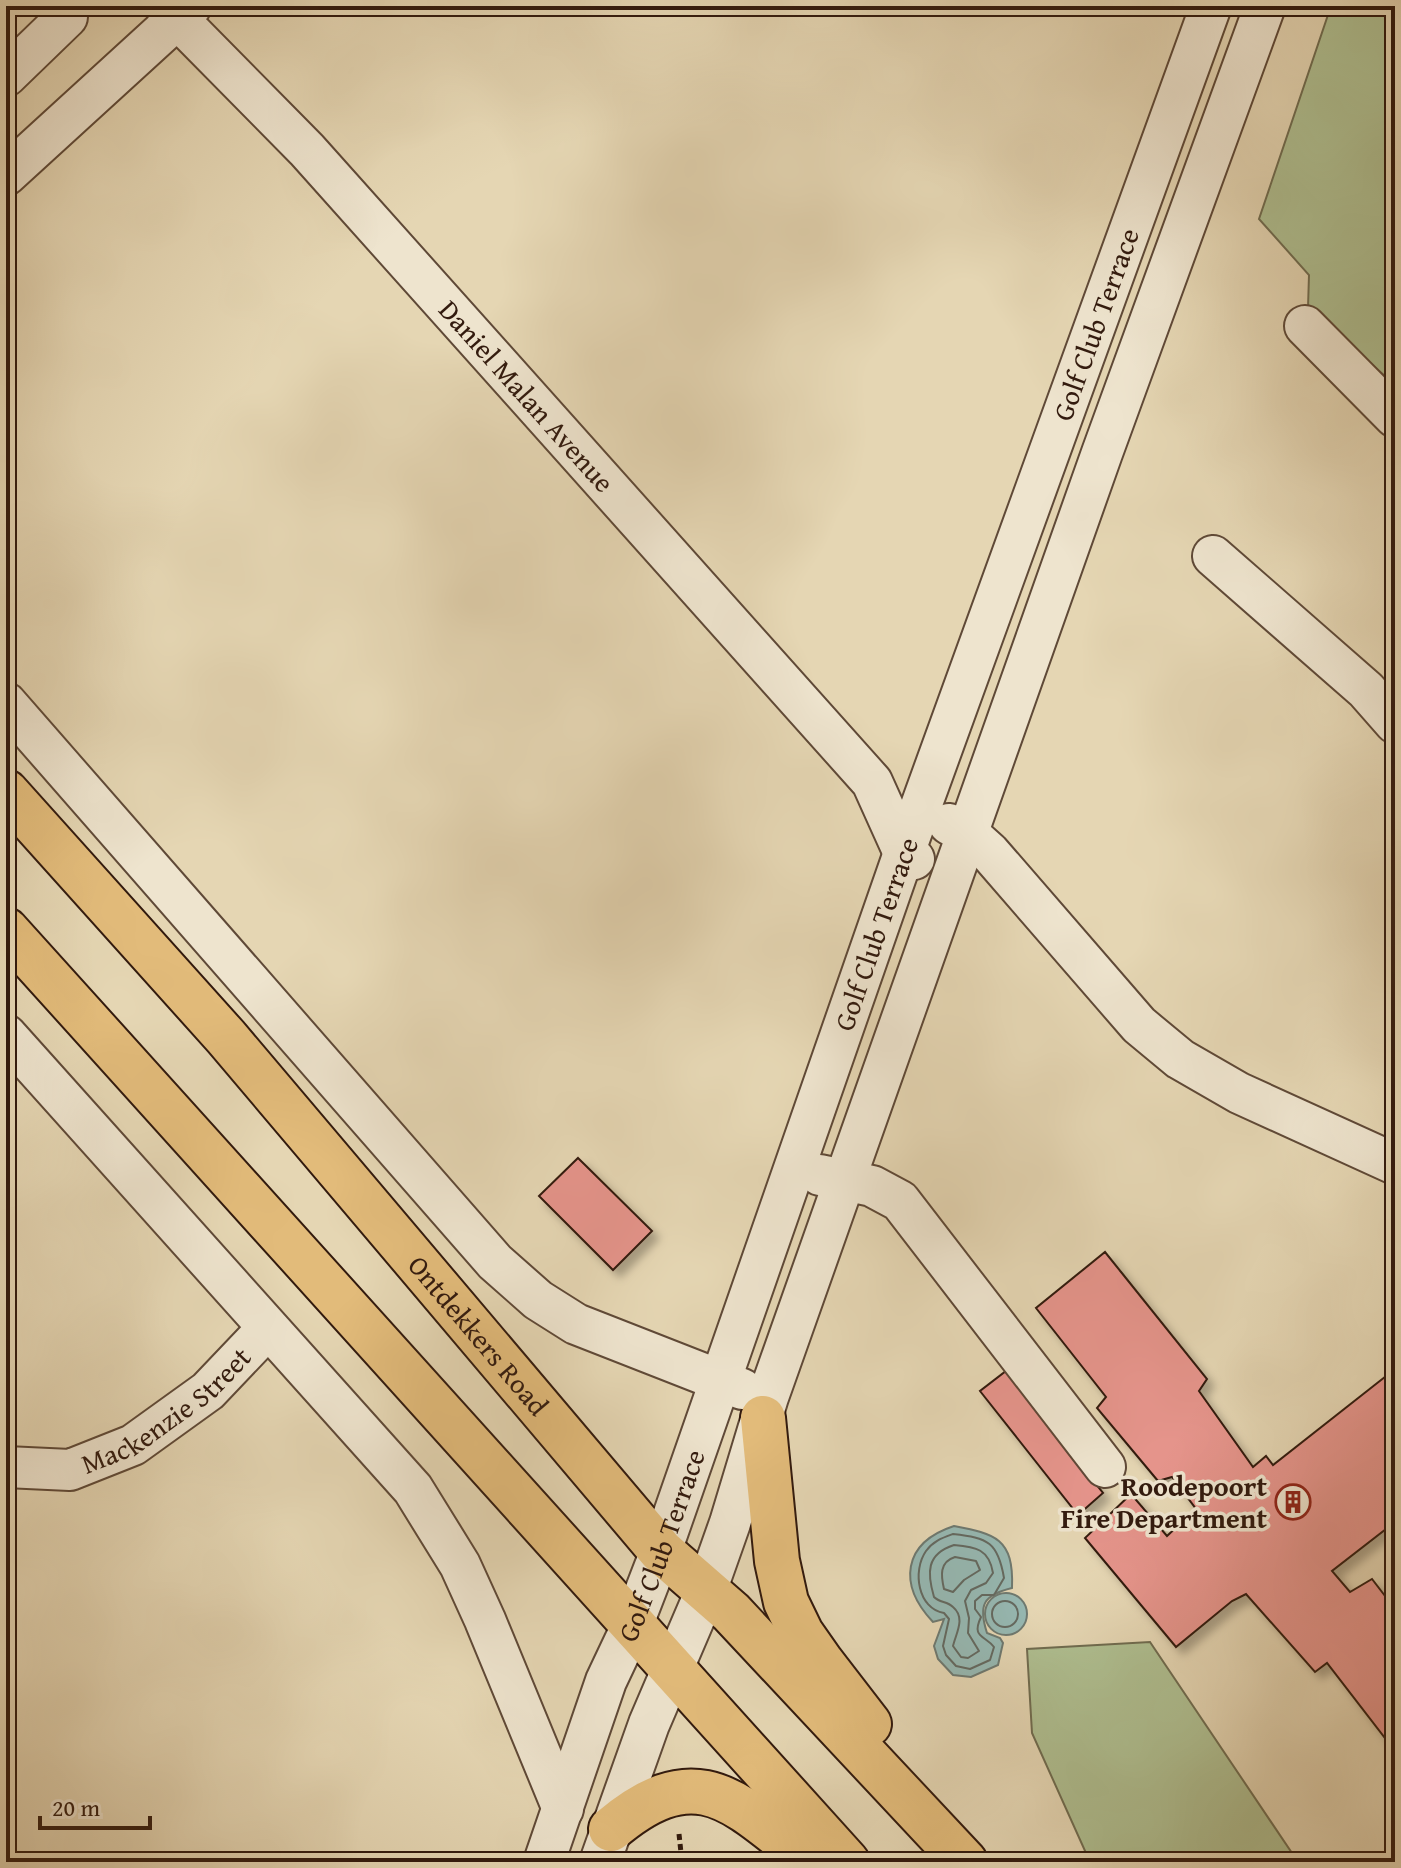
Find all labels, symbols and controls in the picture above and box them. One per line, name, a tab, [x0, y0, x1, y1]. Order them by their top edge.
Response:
street label: Golf Club Terrace	[1041, 222, 1149, 426]
street label: Daniel Malan Avenue	[430, 290, 625, 501]
street label: Golf Club Terrace	[823, 831, 928, 1036]
street label: Ontdekkers Road	[399, 1246, 559, 1424]
street label: Mackenzie Street	[75, 1337, 260, 1484]
street label: Golf Club Terrace	[607, 1444, 715, 1648]
place label: Roodepoort Fire Department	[1061, 1465, 1267, 1538]
building icon: Roodepoort Fire Department	[1274, 1483, 1312, 1521]
scale bar	[40, 1780, 150, 1830]
text: 20 m	[52, 1790, 100, 1825]

